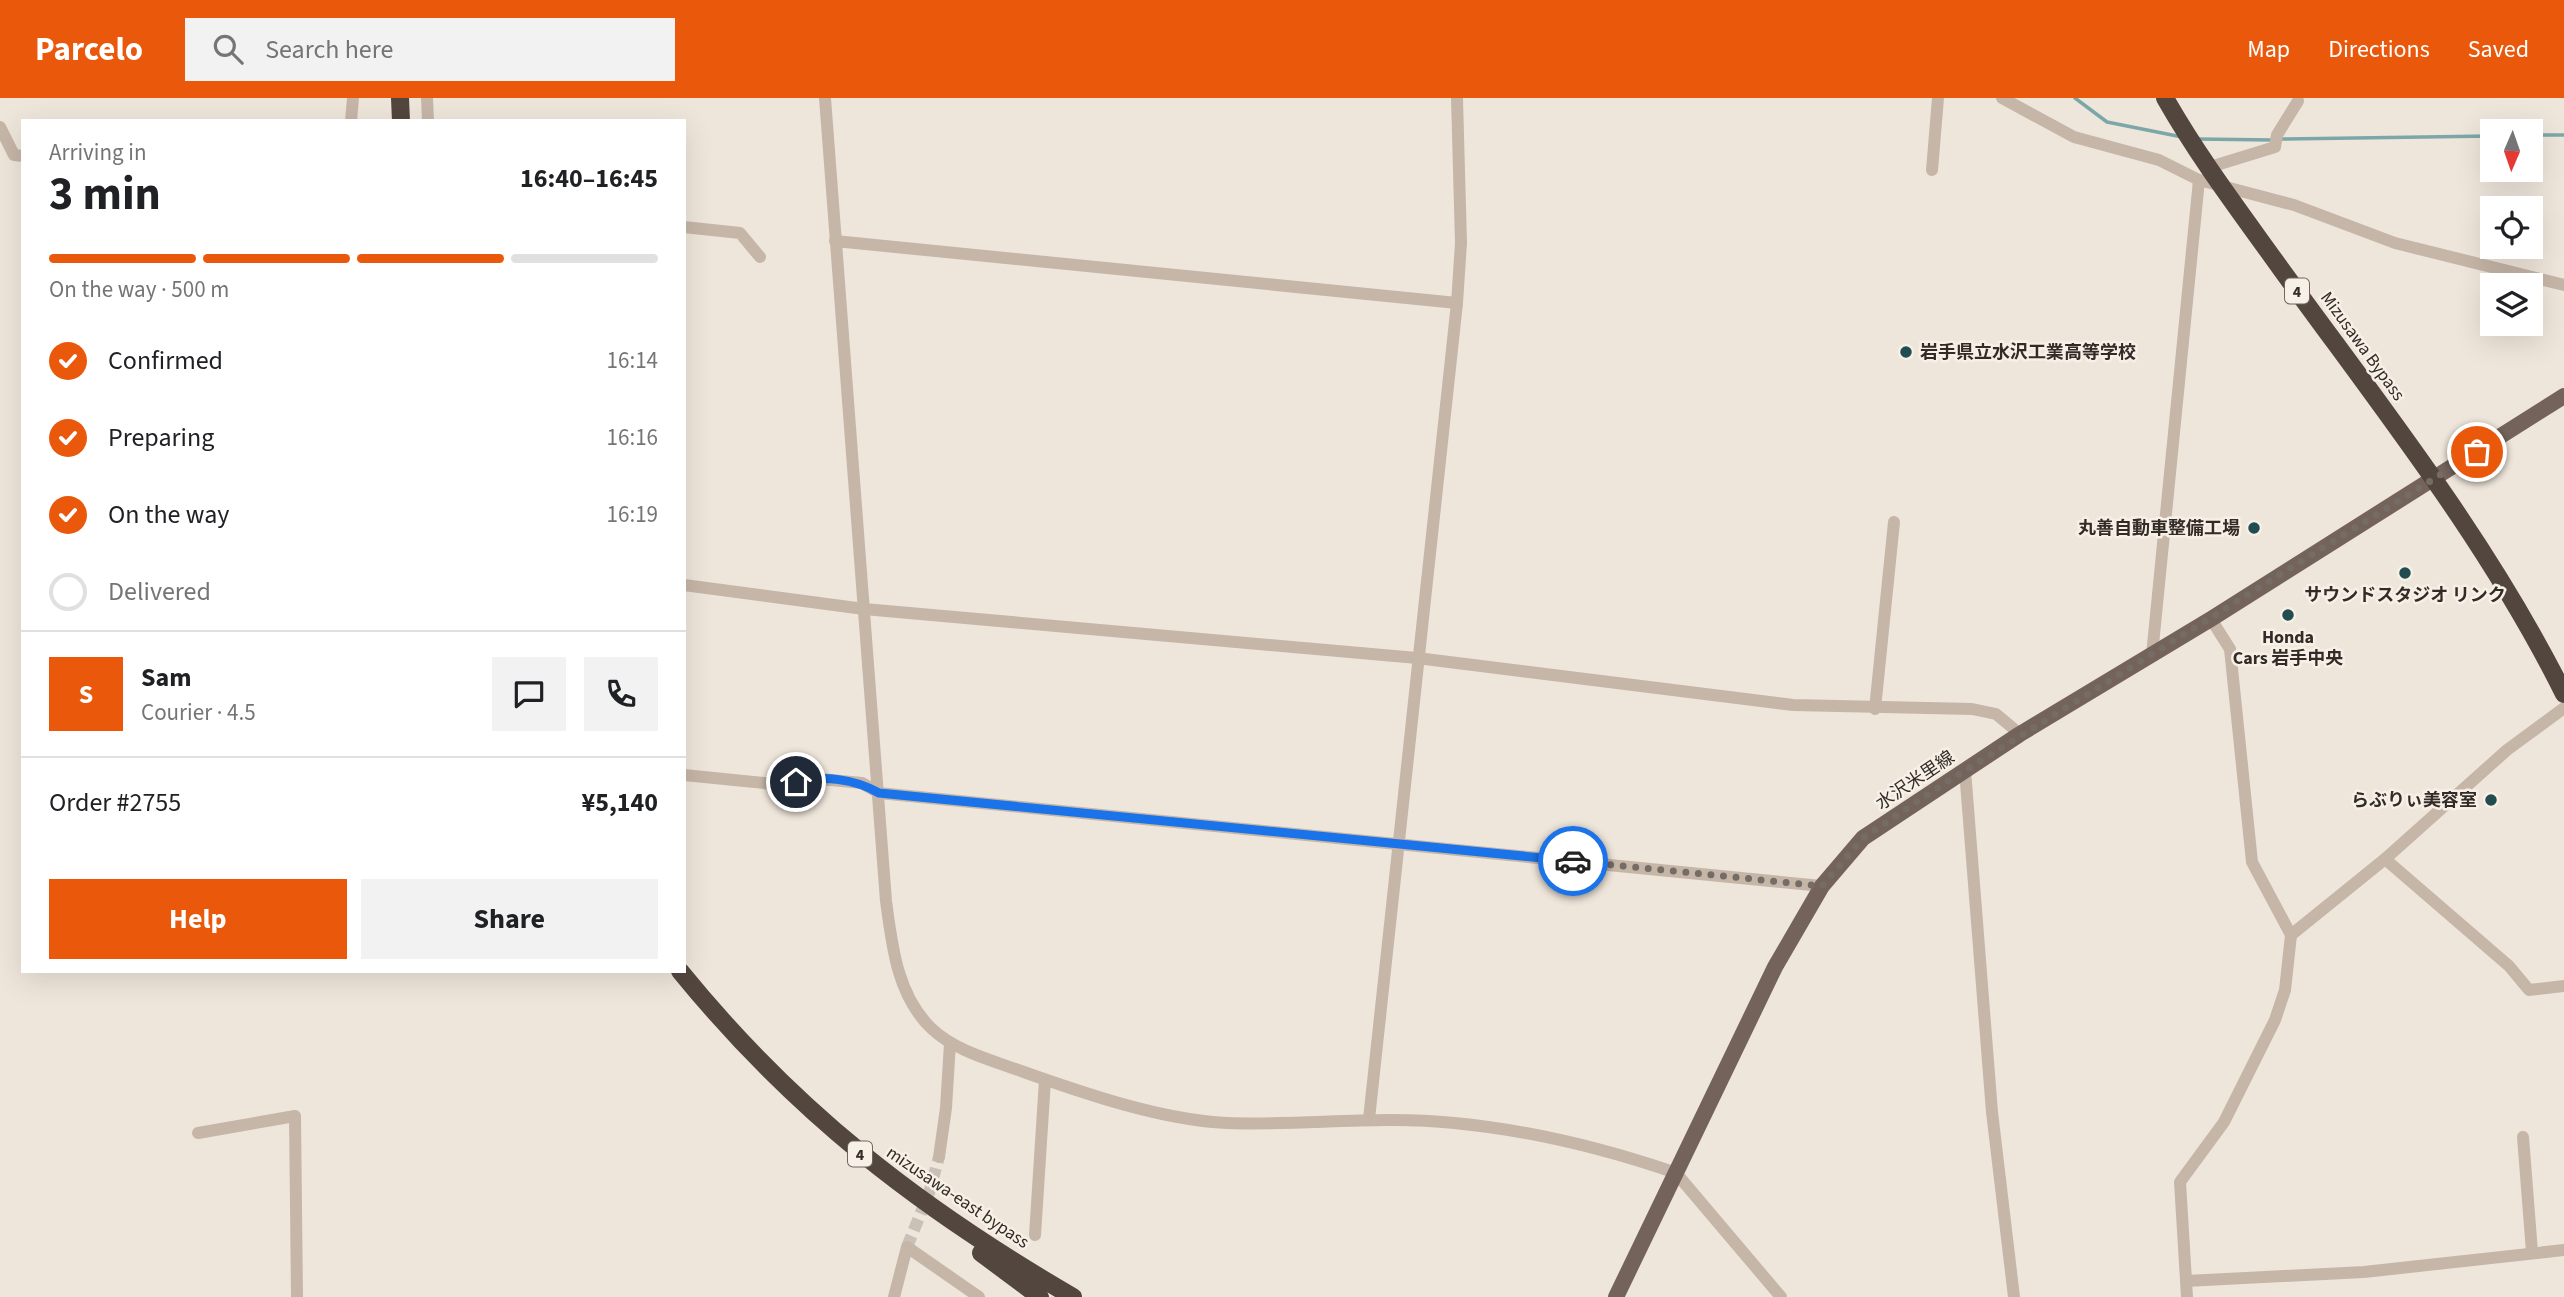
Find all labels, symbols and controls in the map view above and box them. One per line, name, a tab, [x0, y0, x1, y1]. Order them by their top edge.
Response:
search box	[185, 18, 675, 81]
text: Parcelo	[35, 26, 143, 73]
icon: search	[209, 30, 247, 68]
text: Search here	[265, 31, 393, 68]
text: Map	[2247, 32, 2290, 67]
text: Directions	[2328, 32, 2430, 67]
text: Saved	[2468, 32, 2529, 67]
north arrow	[2480, 119, 2543, 182]
map controls	[2480, 119, 2543, 336]
text: Arriving in	[49, 136, 147, 169]
text: 16:40–16:45	[520, 160, 658, 197]
text: 3 min	[49, 162, 161, 227]
button: locate	[2480, 196, 2543, 259]
text: On the way · 500 m	[49, 273, 229, 306]
button: layers	[2480, 273, 2543, 336]
road number: 4	[2285, 279, 2309, 304]
street label: Mizusawa Bypass	[2314, 287, 2411, 406]
place label: 岩手県立水沢工業高等学校	[1920, 340, 2136, 365]
icon: check	[49, 342, 87, 380]
text: Confirmed	[108, 342, 223, 379]
text: 16:14	[607, 344, 658, 377]
marker: 岩手県立水沢工業高等学校	[1898, 344, 1914, 360]
icon: check	[49, 419, 87, 457]
text: Preparing	[108, 419, 214, 456]
text: 16:16	[607, 421, 658, 454]
pin	[2447, 422, 2507, 482]
icon: bag	[2458, 433, 2496, 471]
icon: check	[49, 496, 87, 534]
text: On the way	[108, 496, 229, 533]
text: 16:19	[607, 498, 658, 531]
place label: 丸善自動車整備工場	[2078, 516, 2240, 541]
marker: 丸善自動車整備工場	[2246, 520, 2262, 536]
marker: サウンドスタジオ リンク	[2397, 565, 2413, 581]
text: Delivered	[108, 573, 211, 610]
place label: サウンドスタジオ リンク	[2304, 583, 2506, 608]
marker: Honda Cars 岩手中央	[2280, 607, 2296, 623]
place label: Honda Cars 岩手中央	[2233, 625, 2343, 671]
button: chat	[492, 657, 566, 731]
button: phone	[584, 657, 658, 731]
text: Sam	[141, 659, 191, 696]
text: S	[79, 676, 93, 713]
text: Courier · 4.5	[141, 696, 256, 729]
street label: 水沢米里線	[1871, 745, 1960, 816]
pin	[766, 752, 826, 812]
icon: home	[777, 763, 815, 801]
text: Order #2755	[49, 784, 181, 821]
text: ¥5,140	[582, 784, 658, 821]
place label: らぶりぃ美容室	[2351, 788, 2477, 813]
marker: らぶりぃ美容室	[2483, 792, 2499, 808]
courier	[1538, 826, 1608, 896]
icon: car	[1554, 842, 1592, 880]
button: Help	[49, 879, 347, 959]
button: Share	[361, 879, 658, 959]
street label: mizusawa-east bypass	[881, 1140, 1034, 1255]
road number: 4	[848, 1142, 872, 1166]

